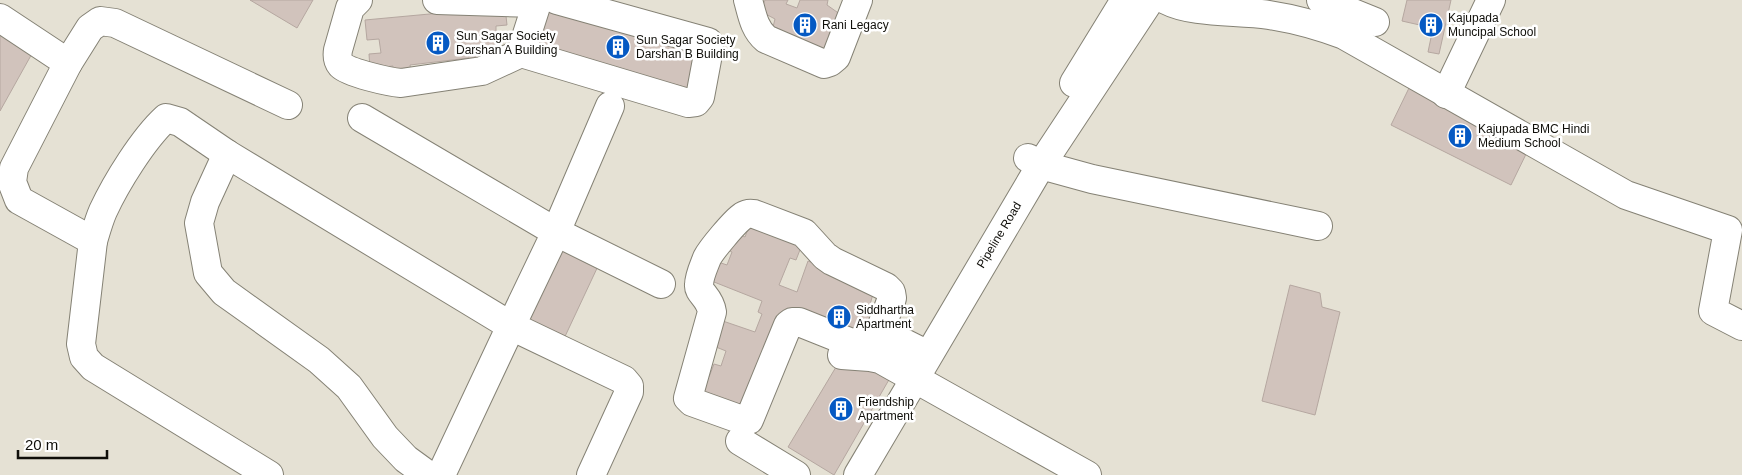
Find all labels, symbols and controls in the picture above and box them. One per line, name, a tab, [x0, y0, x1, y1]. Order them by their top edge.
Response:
place label: Kajupada Muncipal School	[1448, 11, 1536, 39]
building icon: Rani Legacy	[792, 12, 818, 38]
building icon: Kajupada Muncipal School	[1418, 12, 1444, 38]
place label: Rani Legacy	[822, 18, 889, 32]
place label: Sun Sagar Society Darshan A Building	[456, 29, 557, 57]
building icon: Sun Sagar Society Darshan A Building	[425, 30, 451, 56]
place label: Sun Sagar Society Darshan B Building	[636, 33, 739, 61]
building icon: Sun Sagar Society Darshan B Building	[605, 34, 631, 60]
place label: Kajupada BMC Hindi Medium School	[1478, 122, 1589, 150]
building icon: Kajupada BMC Hindi Medium School	[1447, 123, 1473, 149]
street label: Pipeline Road	[974, 199, 1024, 271]
place label: Siddhartha Apartment	[856, 303, 914, 331]
building icon: Siddhartha Apartment	[826, 304, 852, 330]
place label: Friendship Apartment	[858, 395, 914, 423]
building icon: Friendship Apartment	[828, 396, 854, 422]
scale bar	[18, 428, 106, 460]
text: 20 m	[25, 436, 58, 453]

